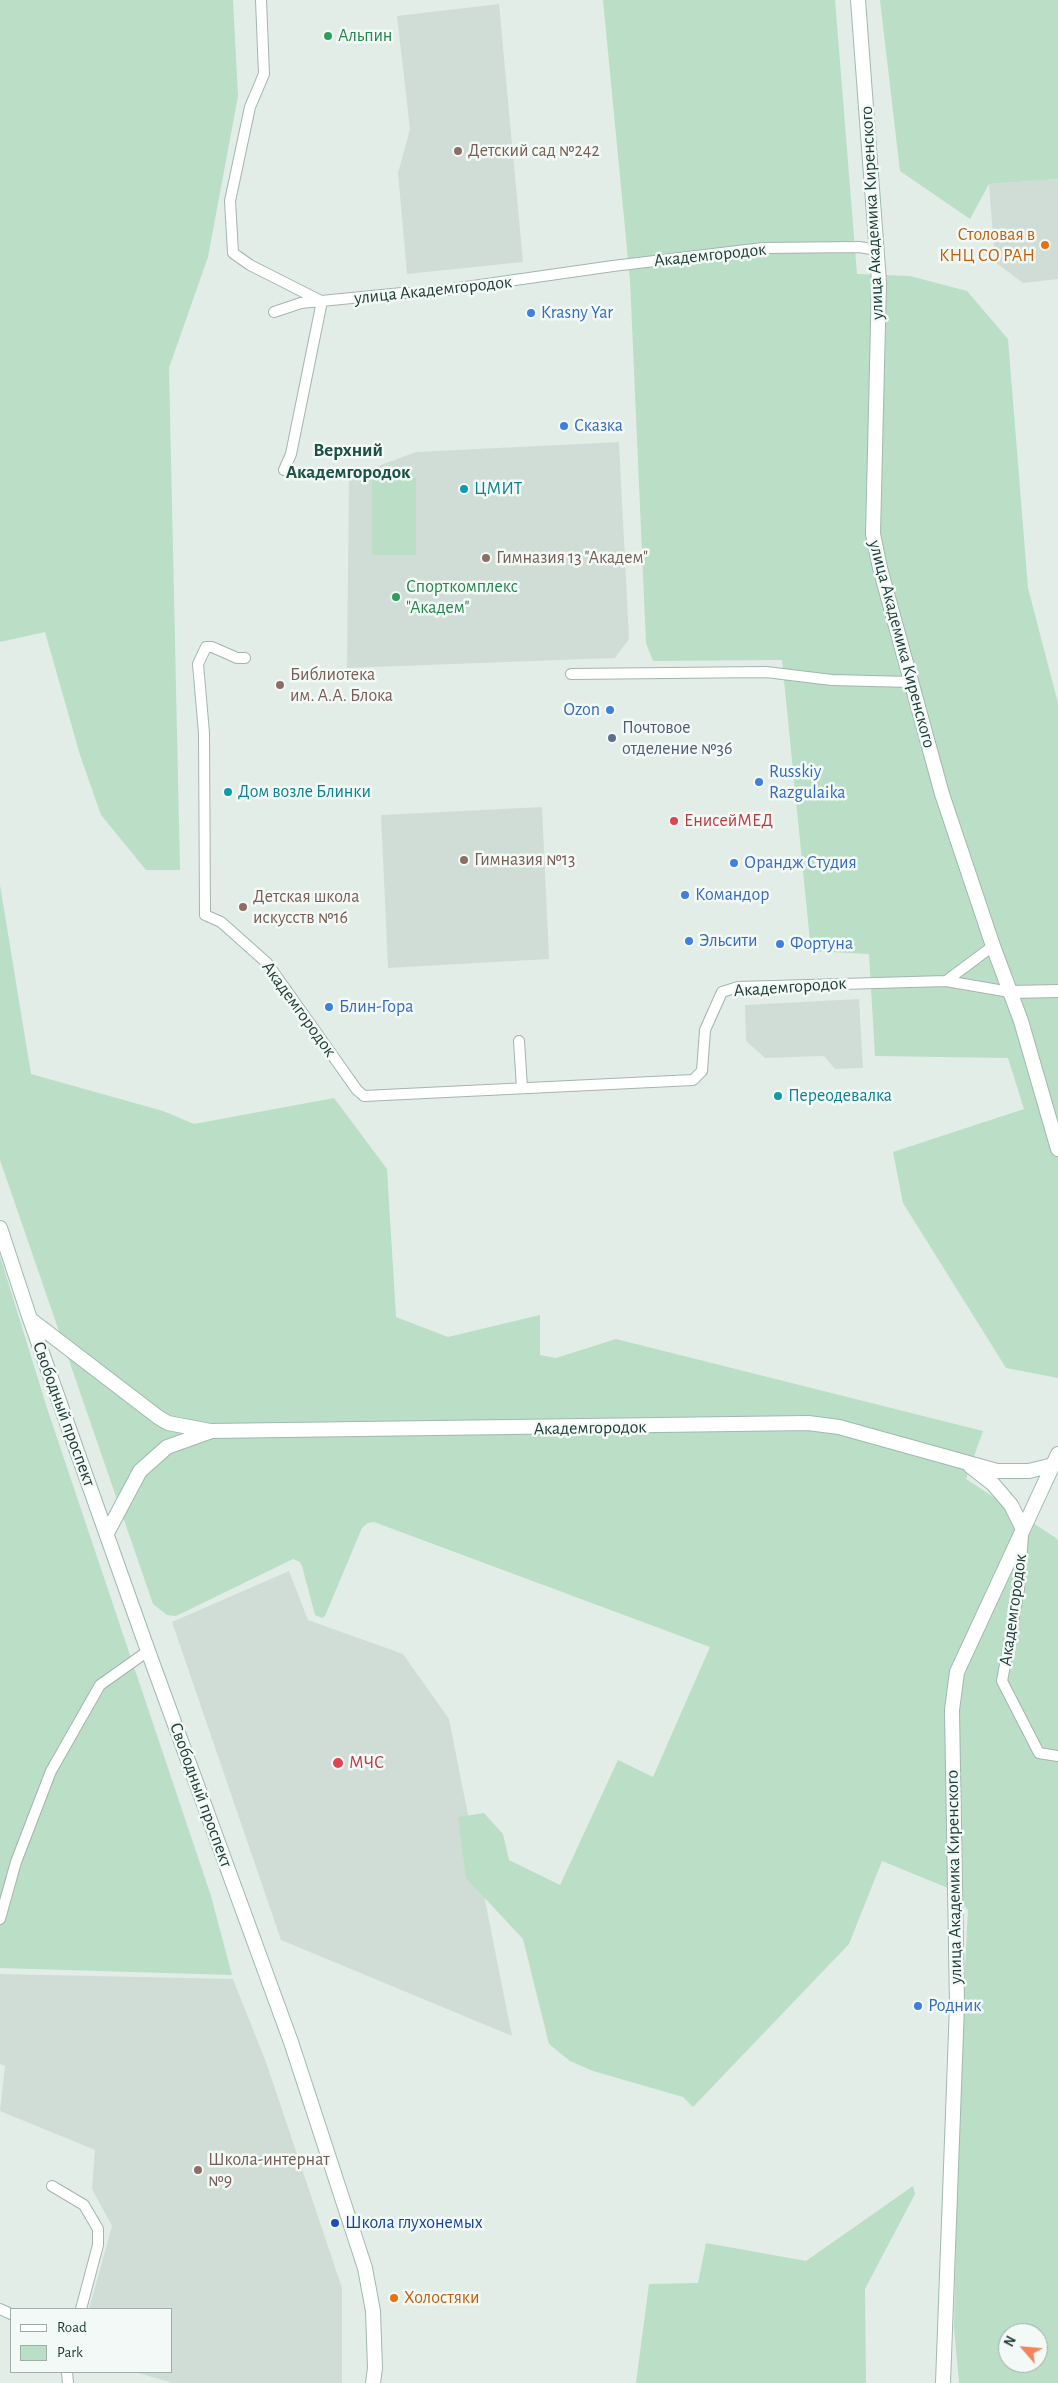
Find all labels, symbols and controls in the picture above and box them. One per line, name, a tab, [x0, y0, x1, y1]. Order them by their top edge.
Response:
place label: Альпин	[338, 25, 392, 47]
marker: Альпин	[322, 30, 334, 42]
street label: улица Академика Киренского	[856, 106, 888, 320]
place label: Детский сад №242	[468, 140, 600, 162]
marker: Детский сад №242	[452, 145, 464, 157]
place label: Столовая в КНЦ СО РАН	[939, 224, 1035, 266]
street label: Академгородок	[653, 238, 767, 272]
marker: Столовая в КНЦ СО РАН	[1039, 239, 1051, 251]
street label: улица Академгородок	[353, 271, 513, 309]
place label: Krasny Yar	[541, 302, 613, 324]
marker: Krasny Yar	[525, 307, 537, 319]
place label: Сказка	[574, 415, 623, 437]
marker: Сказка	[558, 420, 570, 432]
district label: Верхний Академгородок	[286, 439, 410, 483]
place label: ЦМИТ	[474, 478, 522, 500]
marker: ЦМИТ	[458, 483, 470, 495]
street label: улица Академика Киренского	[864, 538, 940, 750]
place label: Гимназия 13 "Академ"	[496, 547, 648, 569]
marker: Гимназия 13 "Академ"	[480, 552, 492, 564]
place label: Спорткомплекс "Академ"	[406, 576, 518, 618]
marker: Спорткомплекс "Академ"	[390, 591, 402, 603]
place label: Библиотека им. А.А. Блока	[290, 664, 393, 706]
marker: Библиотека им. А.А. Блока	[274, 679, 286, 691]
place label: Ozon	[563, 699, 600, 721]
marker: Ozon	[604, 704, 616, 716]
place label: Почтовое отделение №36	[622, 717, 732, 760]
marker: Почтовое отделение №36	[606, 732, 618, 744]
place label: Russkiy Razgulaika	[769, 761, 846, 804]
marker: Russkiy Razgulaika	[753, 776, 765, 788]
place label: Дом возле Блинки	[238, 781, 371, 803]
marker: Дом возле Блинки	[222, 786, 234, 798]
place label: ЕнисейМЕД	[684, 810, 773, 832]
marker: ЕнисейМЕД	[668, 815, 680, 827]
place label: Гимназия №13	[474, 849, 575, 871]
place label: Орандж Студия	[744, 852, 857, 874]
marker: Гимназия №13	[458, 854, 470, 866]
marker: Орандж Студия	[728, 857, 740, 869]
place label: Командор	[695, 884, 769, 906]
place label: Детская школа искусств №16	[253, 886, 359, 929]
marker: Командор	[679, 889, 691, 901]
marker: Детская школа искусств №16	[237, 901, 249, 913]
place label: Эльсити	[699, 930, 757, 952]
place label: Фортуна	[790, 933, 853, 955]
marker: Эльсити	[683, 935, 695, 947]
marker: Фортуна	[774, 938, 786, 950]
street label: Академгородок	[257, 957, 341, 1061]
street label: Академгородок	[733, 972, 847, 1002]
place label: Блин-Гора	[339, 996, 413, 1018]
marker: Блин-Гора	[323, 1001, 335, 1013]
place label: Переодевалка	[788, 1085, 892, 1107]
marker: Переодевалка	[772, 1090, 784, 1102]
street label: Свободный проспект	[28, 1338, 100, 1490]
street label: Академгородок	[533, 1416, 647, 1440]
street label: Академгородок	[994, 1553, 1032, 1667]
street label: Свободный проспект	[165, 1719, 237, 1871]
place label: МЧС	[349, 1752, 384, 1774]
marker: МЧС	[331, 1756, 345, 1770]
street label: улица Академика Киренского	[941, 1770, 967, 1984]
place label: Родник	[928, 1995, 981, 2017]
marker: Родник	[912, 2000, 924, 2012]
place label: Школа-интернат №9	[208, 2149, 330, 2192]
marker: Школа-интернат №9	[192, 2164, 204, 2176]
place label: Школа глухонемых	[345, 2212, 483, 2234]
marker: Школа глухонемых	[329, 2217, 341, 2229]
place label: Холостяки	[404, 2287, 480, 2309]
marker: Холостяки	[388, 2292, 400, 2304]
legend	[10, 2308, 172, 2373]
text: Road	[57, 2320, 87, 2335]
north arrow	[998, 2323, 1048, 2373]
text: N	[1002, 2334, 1019, 2349]
text: Park	[57, 2345, 83, 2360]

